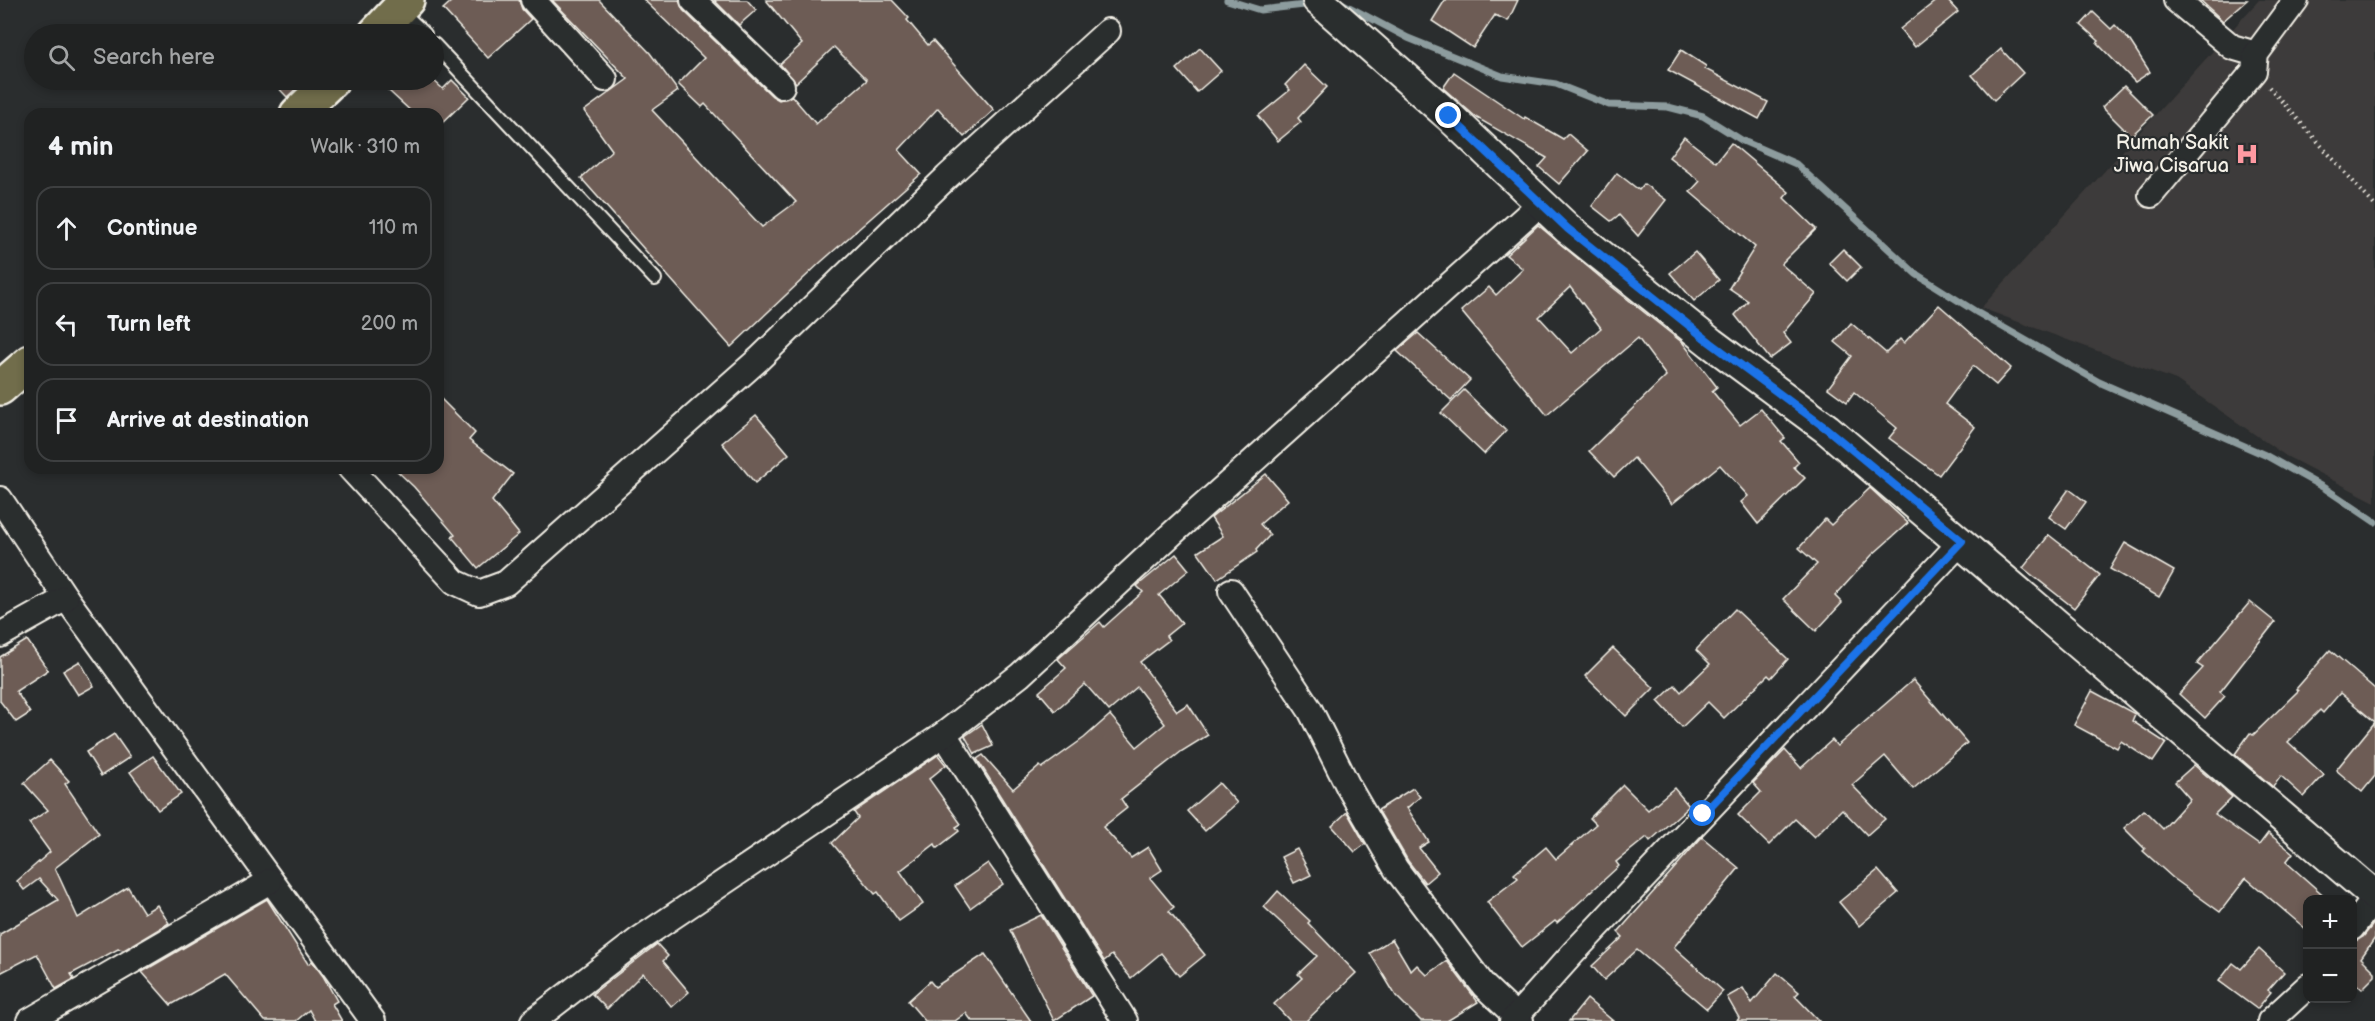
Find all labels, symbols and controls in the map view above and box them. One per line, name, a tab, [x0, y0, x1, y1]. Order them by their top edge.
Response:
search box	[24, 24, 444, 90]
icon: search	[45, 41, 78, 74]
text: Search here	[93, 44, 215, 71]
route end	[1435, 102, 1461, 128]
place label: Rumah Sakit Jiwa Cisarua	[2114, 131, 2229, 178]
text: 4 min	[48, 132, 113, 163]
text: Walk · 310 m	[311, 135, 420, 159]
hospital icon: Rumah Sakit Jiwa Cisarua	[2234, 141, 2260, 167]
icon: ahead	[50, 212, 83, 245]
text: Continue	[107, 215, 197, 242]
text: 110 m	[369, 216, 418, 240]
icon: left	[50, 308, 83, 341]
text: Turn left	[107, 311, 191, 338]
text: 200 m	[361, 312, 418, 336]
icon: arrive	[50, 404, 83, 437]
text: Arrive at destination	[107, 407, 309, 434]
route start	[1689, 800, 1715, 826]
map controls	[2303, 895, 2357, 1003]
button: +	[2303, 895, 2357, 949]
button: −	[2303, 949, 2357, 1003]

